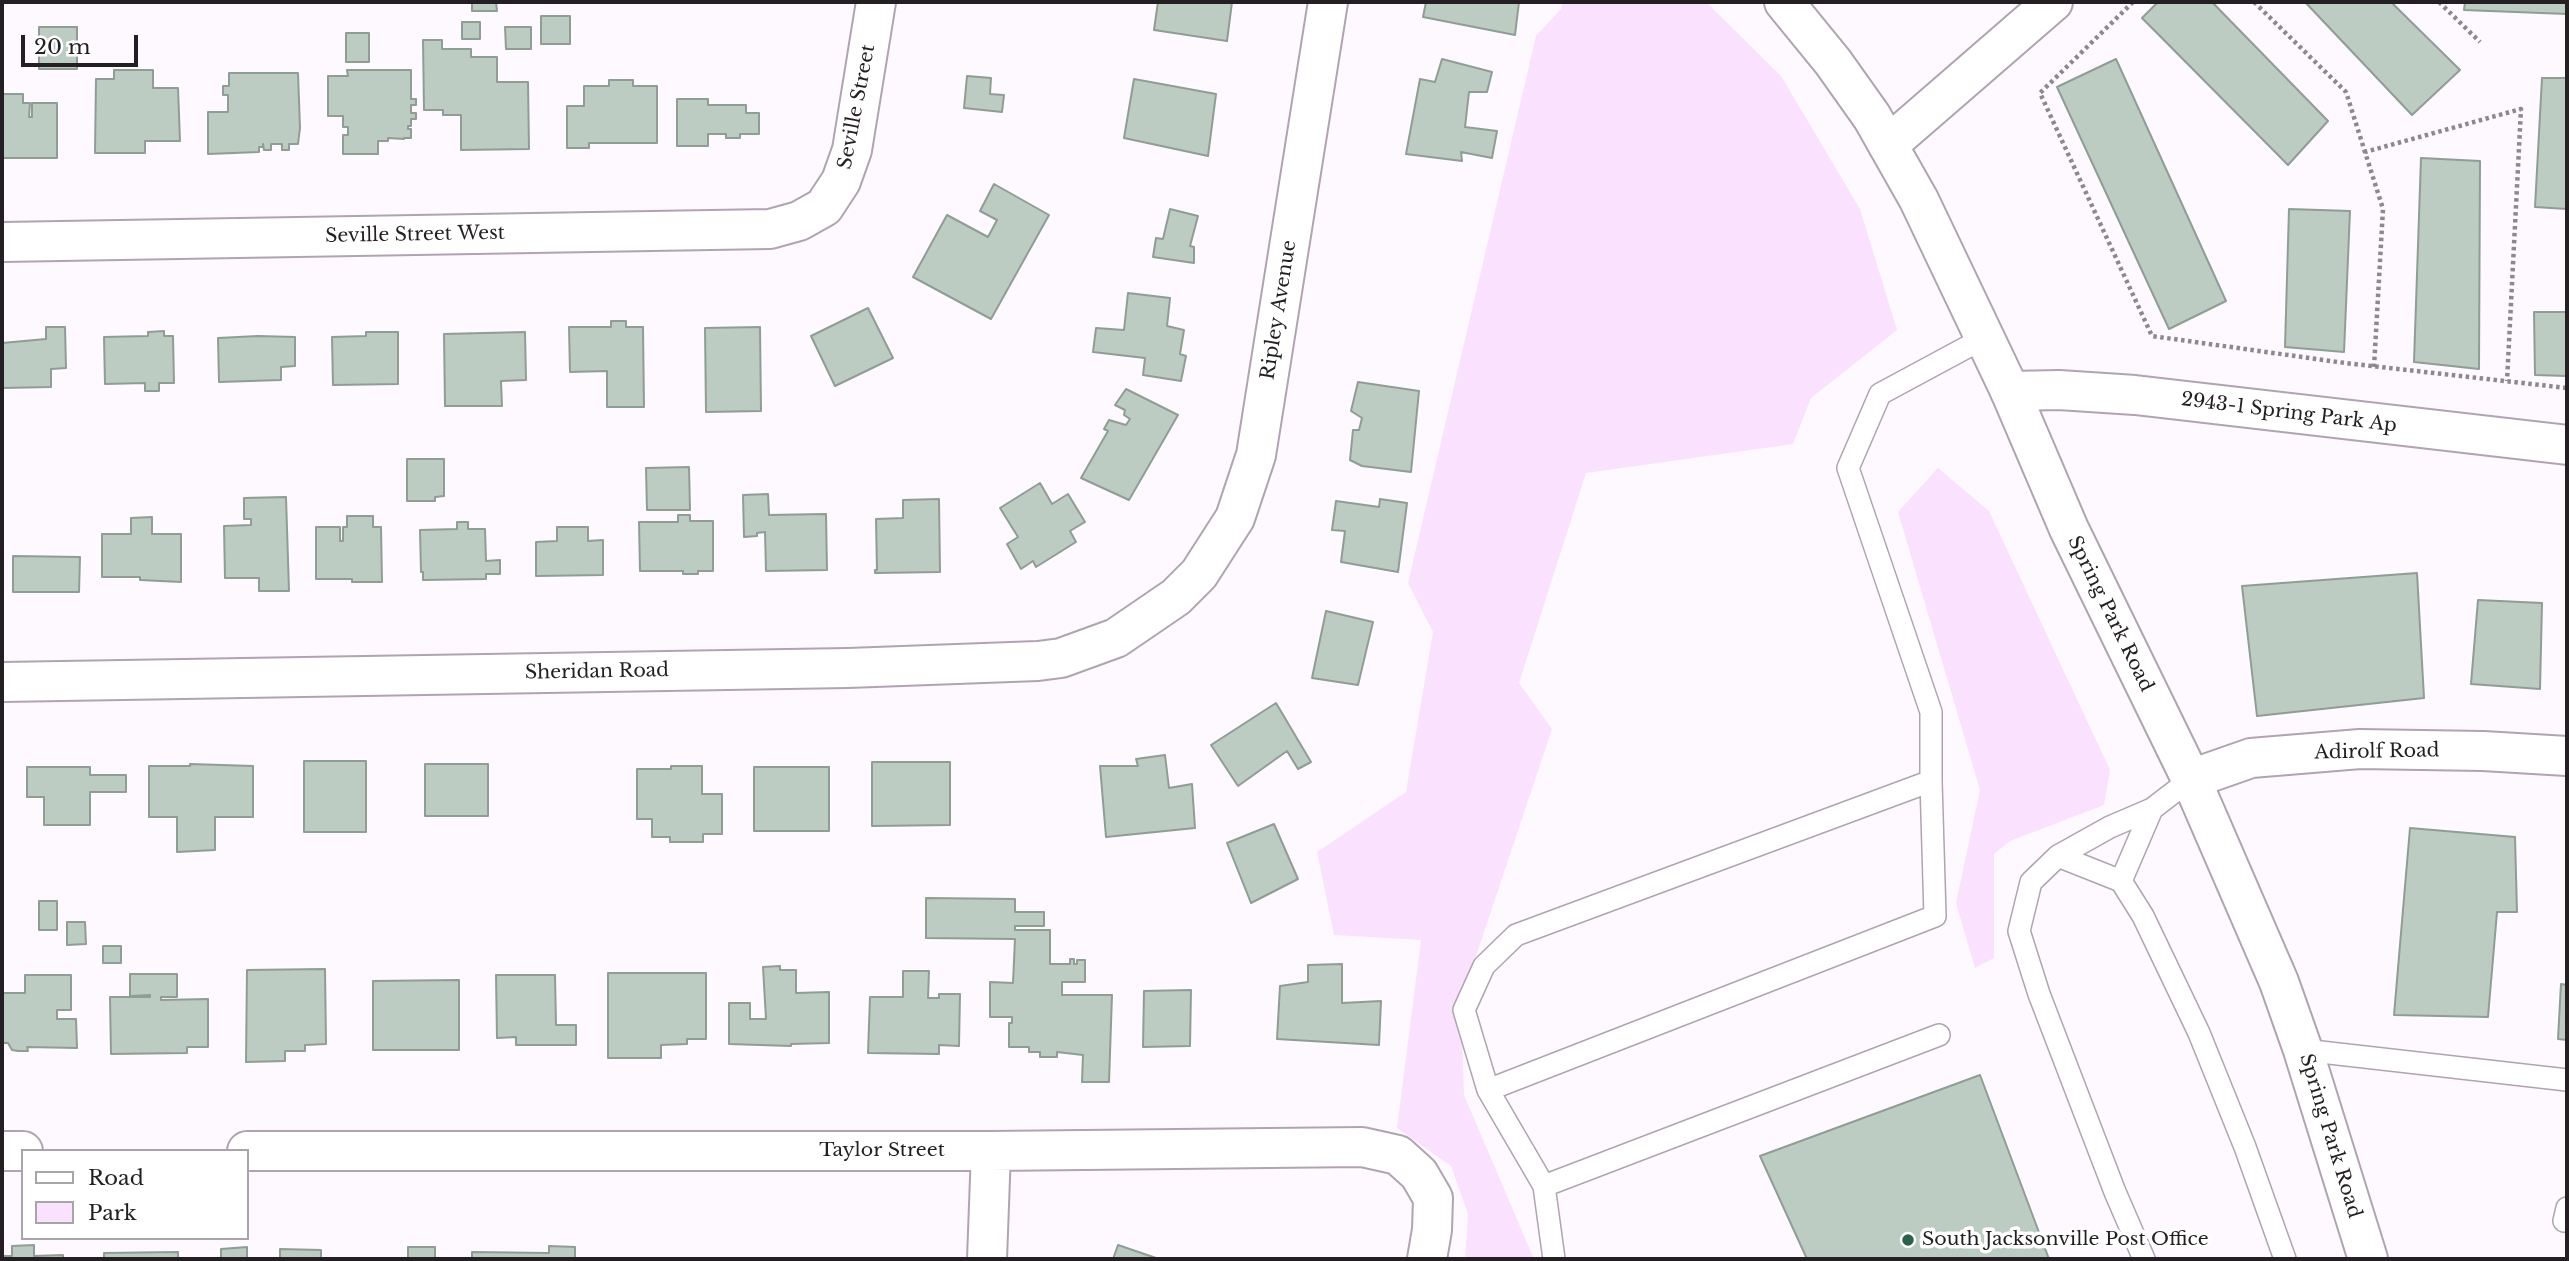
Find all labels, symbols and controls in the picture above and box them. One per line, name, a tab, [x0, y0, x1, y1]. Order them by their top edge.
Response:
scale bar	[24, 21, 142, 65]
text: 20 m	[34, 34, 91, 60]
street label: Seville Street	[834, 43, 880, 171]
street label: Seville Street West	[325, 222, 505, 248]
street label: Ripley Avenue	[1257, 239, 1301, 381]
street label: 2943-1 Spring Park Ap	[2180, 388, 2398, 438]
street label: Spring Park Road	[2062, 532, 2158, 696]
street label: Sheridan Road	[525, 659, 669, 685]
street label: Adirolf Road	[2314, 740, 2440, 764]
street label: Spring Park Road	[2294, 1051, 2366, 1221]
street label: Taylor Street	[819, 1140, 945, 1162]
legend	[21, 1149, 248, 1240]
text: Road	[88, 1165, 144, 1191]
text: Park	[88, 1200, 137, 1226]
place label: South Jacksonville Post Office	[1922, 1229, 2209, 1251]
marker: South Jacksonville Post Office	[1900, 1232, 1916, 1248]

